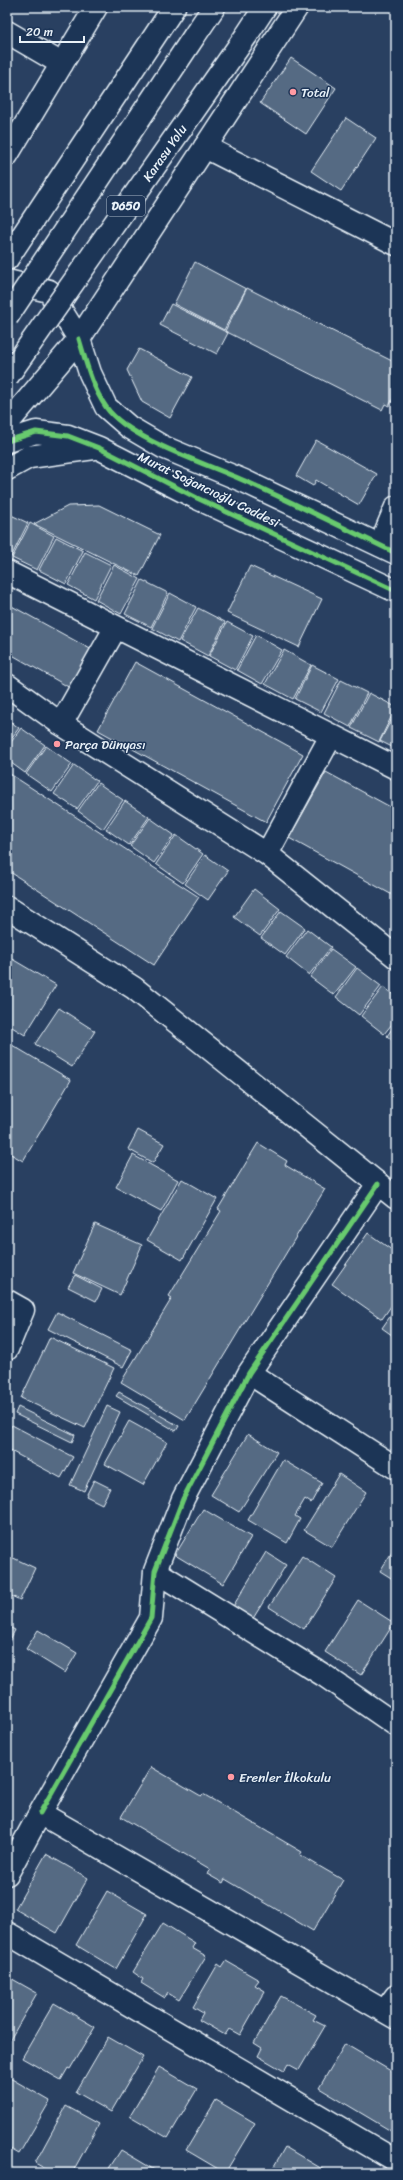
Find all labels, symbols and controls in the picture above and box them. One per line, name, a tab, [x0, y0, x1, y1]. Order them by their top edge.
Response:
scale bar	[20, 18, 84, 44]
text: 20 m	[26, 21, 53, 43]
place label: Total	[301, 81, 330, 104]
marker: Total	[288, 87, 298, 97]
street label: Karasu Yolu	[136, 119, 193, 186]
road number: D650	[107, 196, 145, 216]
street label: Murat Soğancıoğlu Caddesi	[134, 445, 284, 534]
place label: Parça Dünyası	[65, 733, 146, 756]
marker: Parça Dünyası	[52, 739, 62, 749]
place label: Erenler İlkokulu	[239, 1766, 331, 1789]
marker: Erenler İlkokulu	[226, 1772, 236, 1782]

